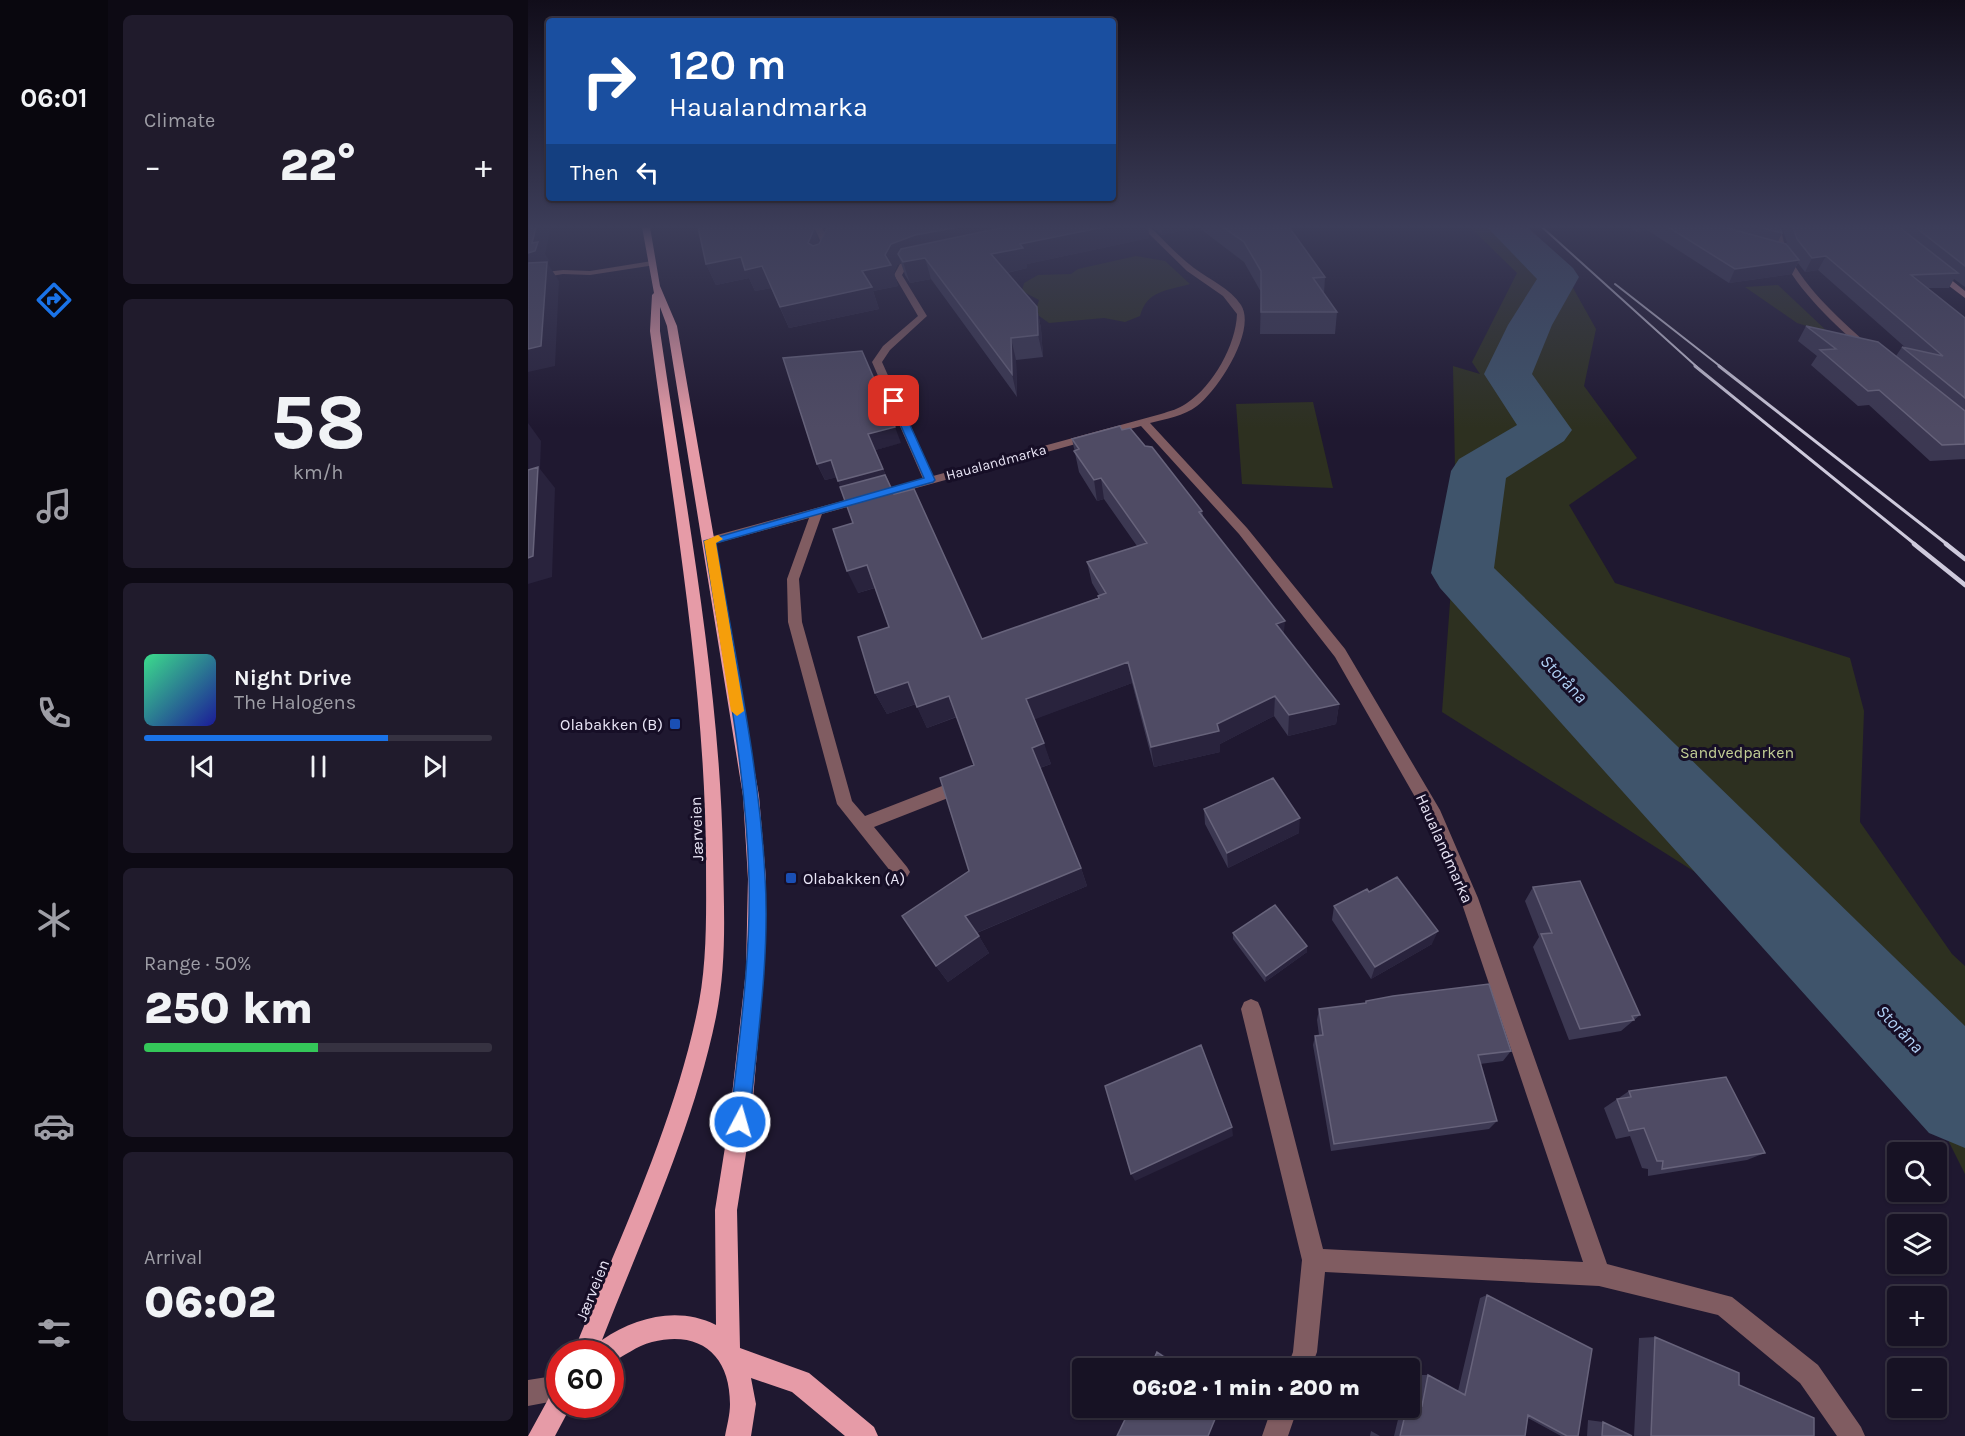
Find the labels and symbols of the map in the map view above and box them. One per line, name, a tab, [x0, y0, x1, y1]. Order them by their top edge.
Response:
pin	[868, 375, 919, 426]
street label: Haualandmarka	[944, 441, 1048, 484]
water label: Storåna	[1536, 650, 1592, 708]
place label: Olabakken (B)	[560, 715, 663, 734]
marker: Olabakken (B)	[668, 717, 682, 731]
park label: Sandvedparken	[1680, 743, 1794, 762]
street label: Haualandmarka	[1412, 791, 1477, 906]
street label: Jærveien	[686, 796, 707, 862]
place label: Olabakken (A)	[803, 869, 905, 888]
marker: Olabakken (A)	[784, 871, 798, 885]
water label: Storåna	[1872, 1000, 1928, 1058]
position arrow	[708, 1090, 772, 1154]
street label: Jærveien	[572, 1257, 613, 1324]
speed limit sign: 60	[546, 1340, 624, 1418]

